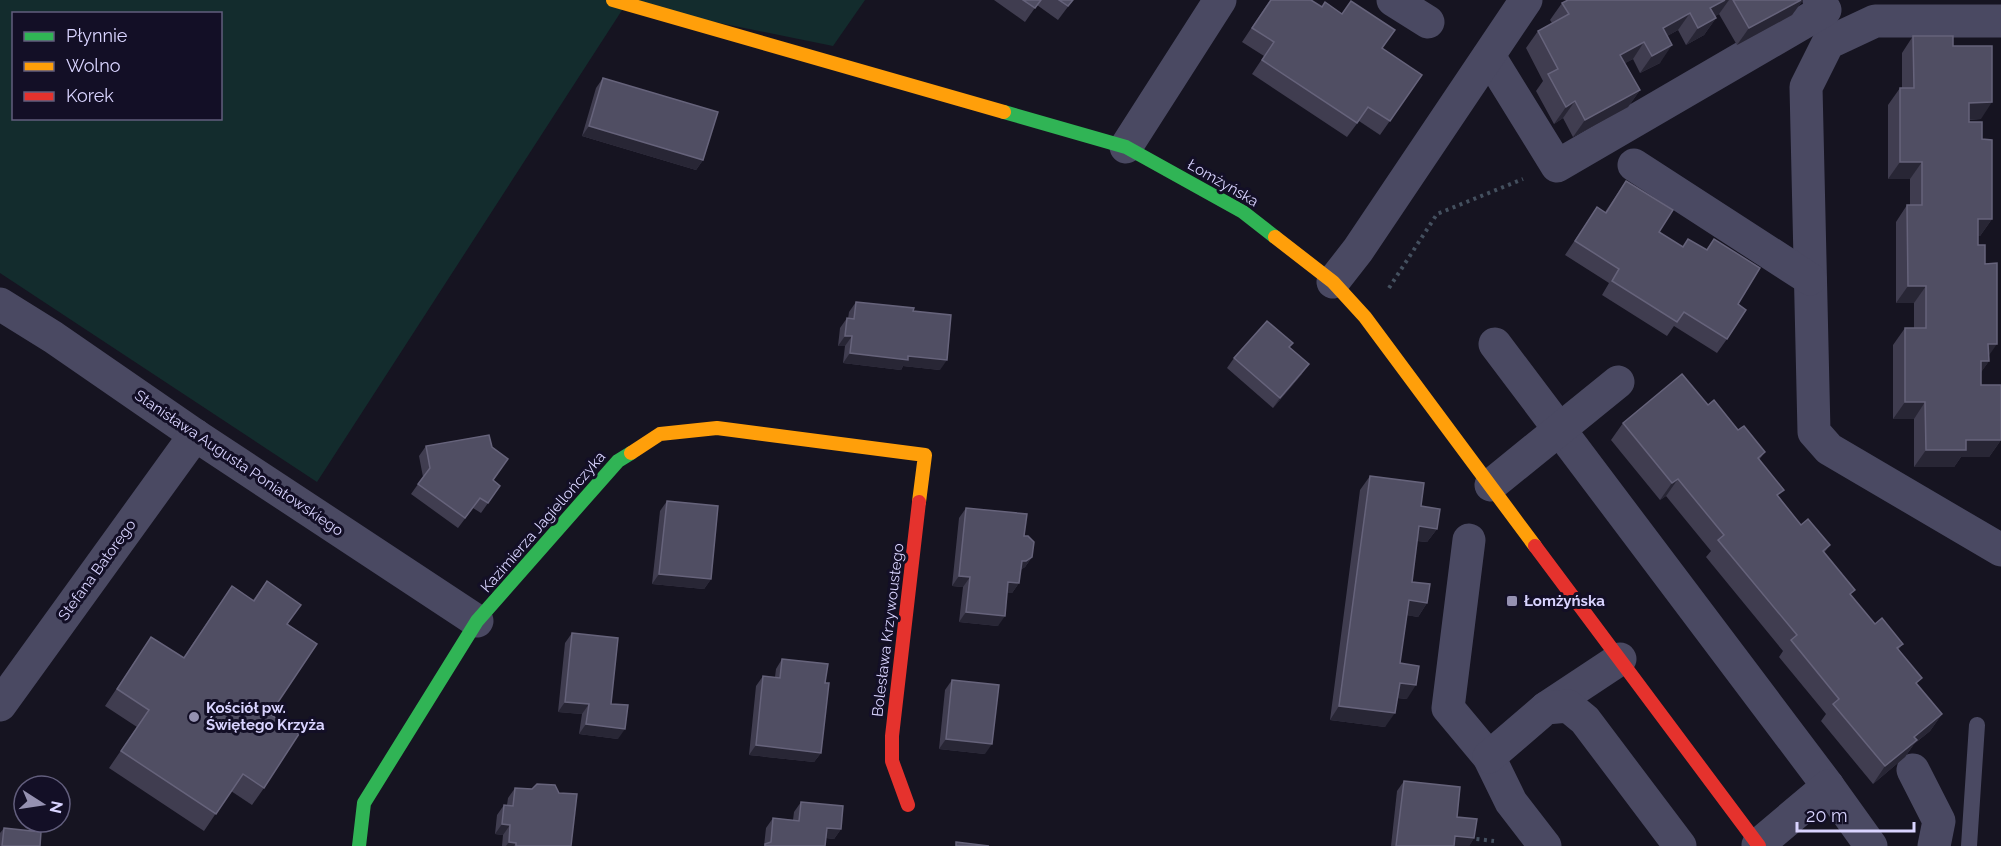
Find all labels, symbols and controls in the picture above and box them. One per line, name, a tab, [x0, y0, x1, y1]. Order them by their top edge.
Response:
legend	[12, 12, 222, 120]
text: Płynnie	[66, 25, 128, 46]
text: Wolno	[66, 55, 121, 76]
text: Korek	[66, 85, 114, 106]
street label: Łomżyńska	[1184, 155, 1262, 211]
street label: Stanisława Augusta Poniatowskiego	[131, 386, 347, 540]
street label: Kazimierza Jagiellończyka	[477, 448, 609, 596]
street label: Stefana Batorego	[54, 516, 140, 624]
street label: Bolesława Krzywoustego	[868, 542, 908, 718]
place label: Łomżyńska	[1523, 592, 1605, 610]
marker: Łomżyńska	[1505, 594, 1519, 608]
place label: Kościół pw. Świętego Krzyża	[206, 699, 325, 734]
marker: Kościół pw. Świętego Krzyża	[187, 710, 201, 724]
north arrow	[12, 774, 72, 834]
scale bar	[1797, 795, 1914, 833]
text: N	[46, 799, 67, 815]
text: 20 m	[1806, 805, 1848, 826]

